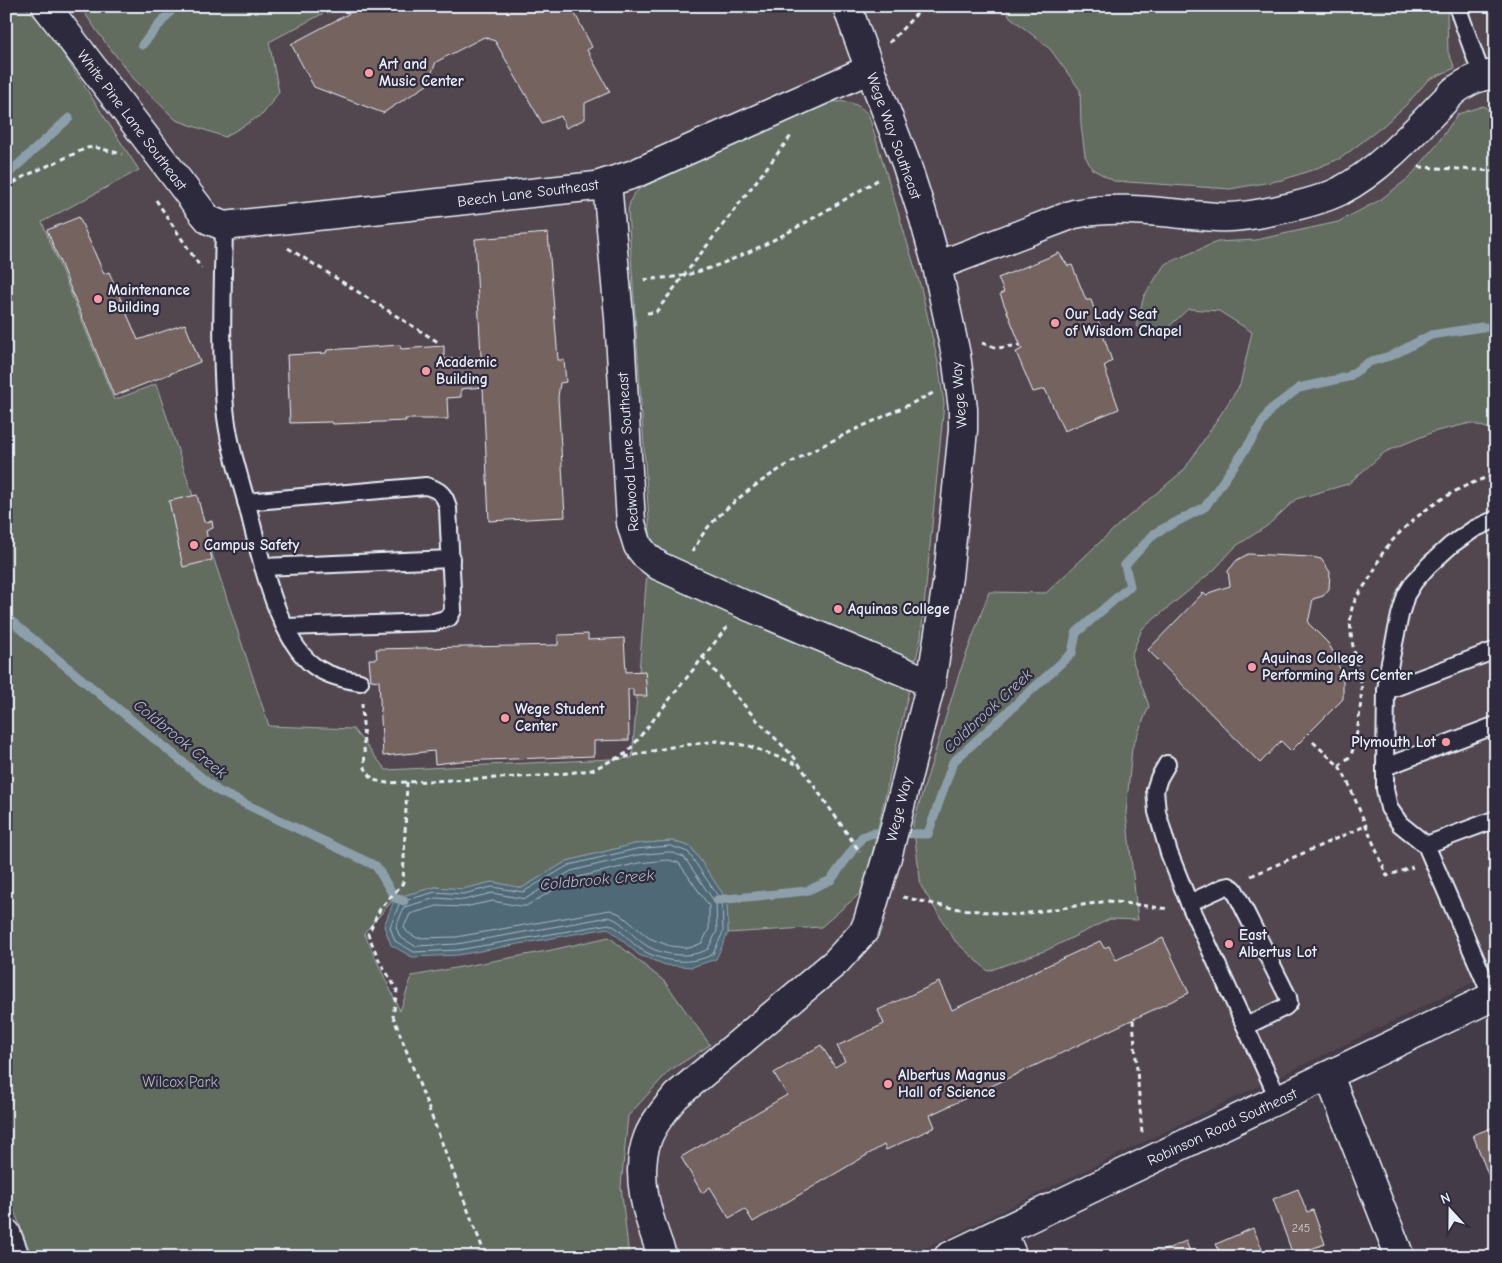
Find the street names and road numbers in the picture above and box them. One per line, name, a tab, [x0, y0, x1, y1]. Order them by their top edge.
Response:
street label: White Pine Lane Southeast	[73, 46, 191, 194]
street label: Wege Way Southeast	[863, 70, 926, 202]
street label: Beech Lane Southeast	[456, 175, 600, 211]
street label: Wege Way	[947, 361, 971, 429]
street label: Redwood Lane Southeast	[613, 371, 643, 532]
street label: Wege Way	[882, 774, 916, 843]
street label: Robinson Road Southeast	[1144, 1084, 1300, 1170]

